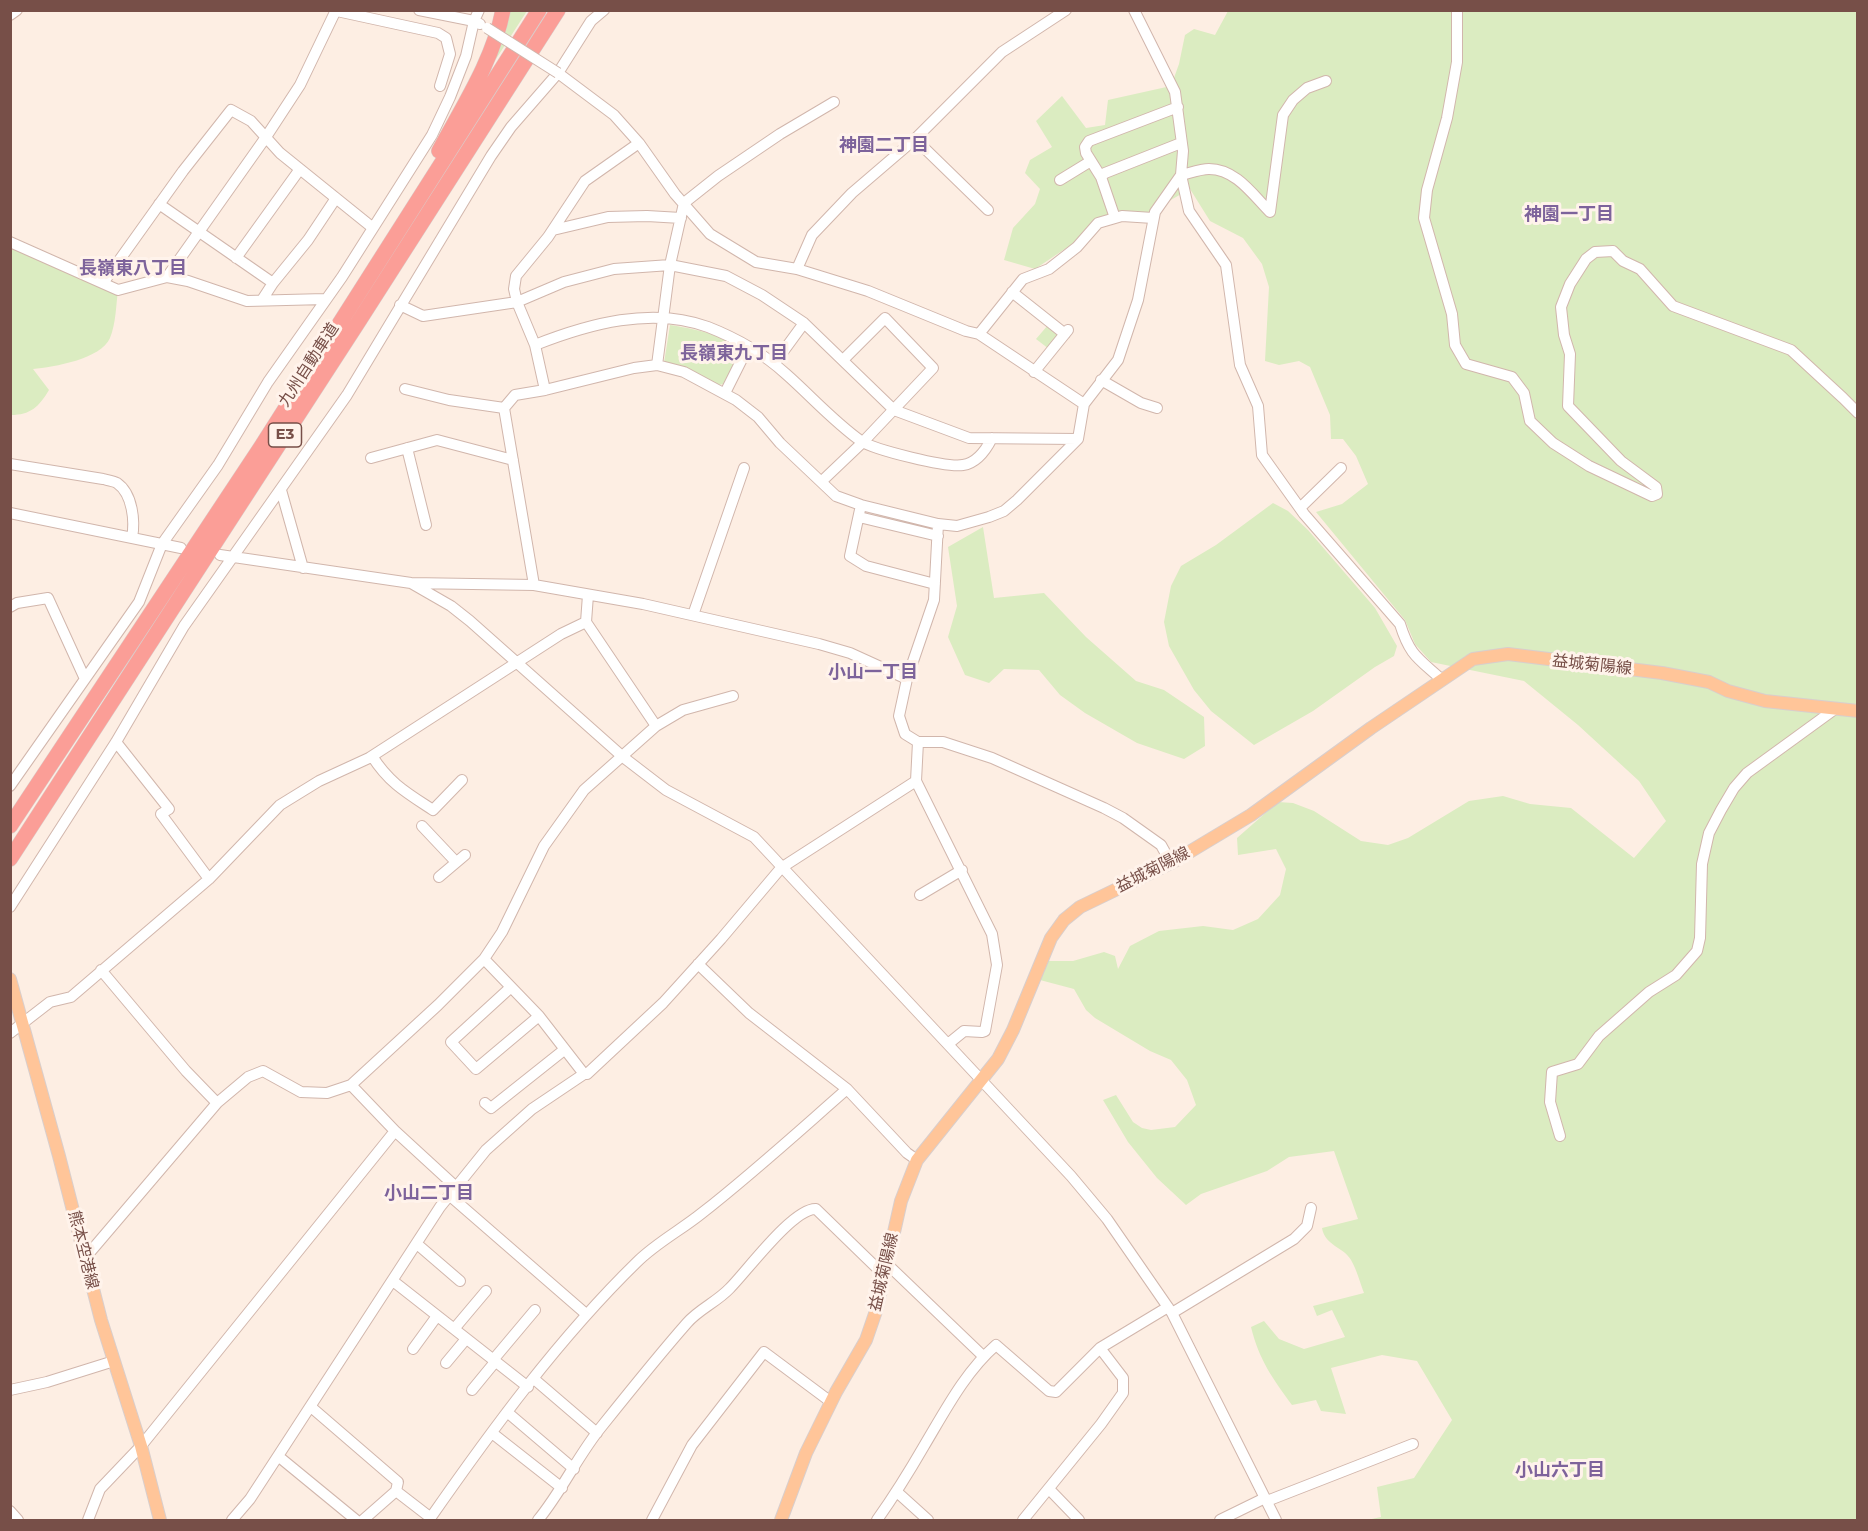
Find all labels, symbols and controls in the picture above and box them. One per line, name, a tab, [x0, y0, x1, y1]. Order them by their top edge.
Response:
district label: 神園二丁目	[839, 135, 929, 157]
district label: 神園一丁目	[1524, 204, 1614, 226]
district label: 長嶺東八丁目	[79, 258, 187, 280]
street label: 九州自動車道	[275, 320, 343, 410]
district label: 長嶺東九丁目	[680, 343, 788, 365]
road number: E3	[268, 423, 302, 447]
street label: 益城菊陽線	[1551, 651, 1633, 679]
district label: 小山一丁目	[828, 662, 918, 684]
street label: 益城菊陽線	[1113, 843, 1193, 897]
district label: 小山二丁目	[384, 1183, 474, 1205]
street label: 熊本空港線	[64, 1209, 102, 1291]
street label: 益城菊陽線	[866, 1231, 902, 1313]
district label: 小山六丁目	[1515, 1460, 1605, 1482]

